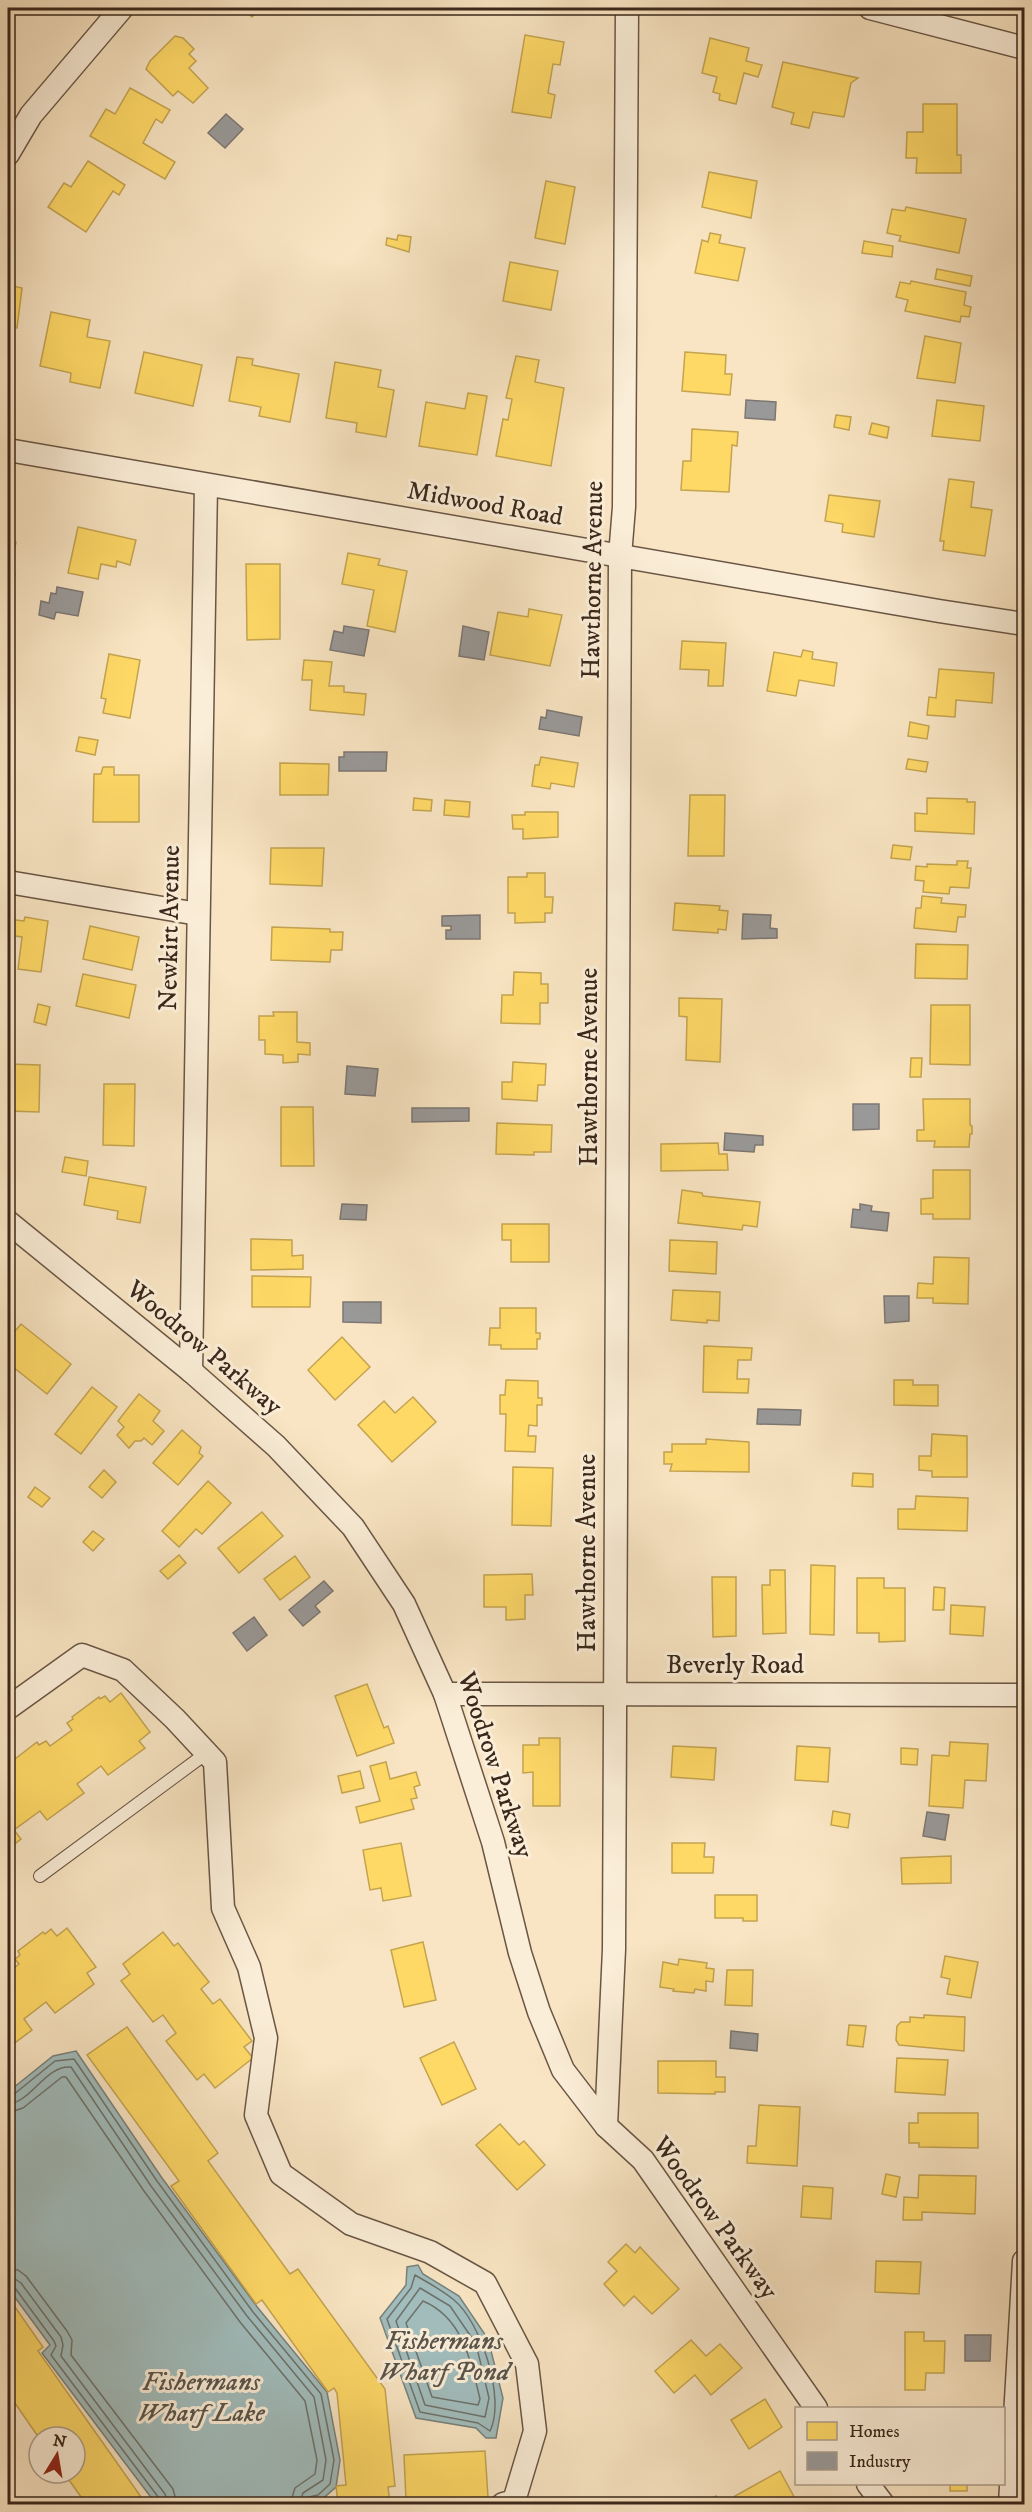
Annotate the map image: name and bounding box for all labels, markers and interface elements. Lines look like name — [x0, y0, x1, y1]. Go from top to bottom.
street label: Midwood Road — [405, 474, 565, 534]
street label: Hawthorne Avenue — [575, 481, 611, 679]
street label: Newkirt Avenue — [152, 845, 188, 1011]
street label: Hawthorne Avenue — [573, 968, 606, 1166]
street label: Woodrow Parkway — [118, 1272, 289, 1423]
street label: Hawthorne Avenue — [571, 1454, 604, 1652]
street label: Beverly Road — [666, 1649, 804, 1682]
street label: Woodrow Parkway — [449, 1667, 541, 1863]
street label: Woodrow Parkway — [644, 2129, 786, 2307]
water label: Fishermans Wharf Pond — [378, 2324, 514, 2389]
water label: Fishermans Wharf Lake — [137, 2365, 265, 2430]
legend — [795, 2407, 1005, 2485]
text: Homes — [849, 2421, 900, 2443]
north arrow — [27, 2425, 87, 2485]
text: N — [51, 2430, 68, 2452]
text: Industry — [849, 2451, 911, 2473]

